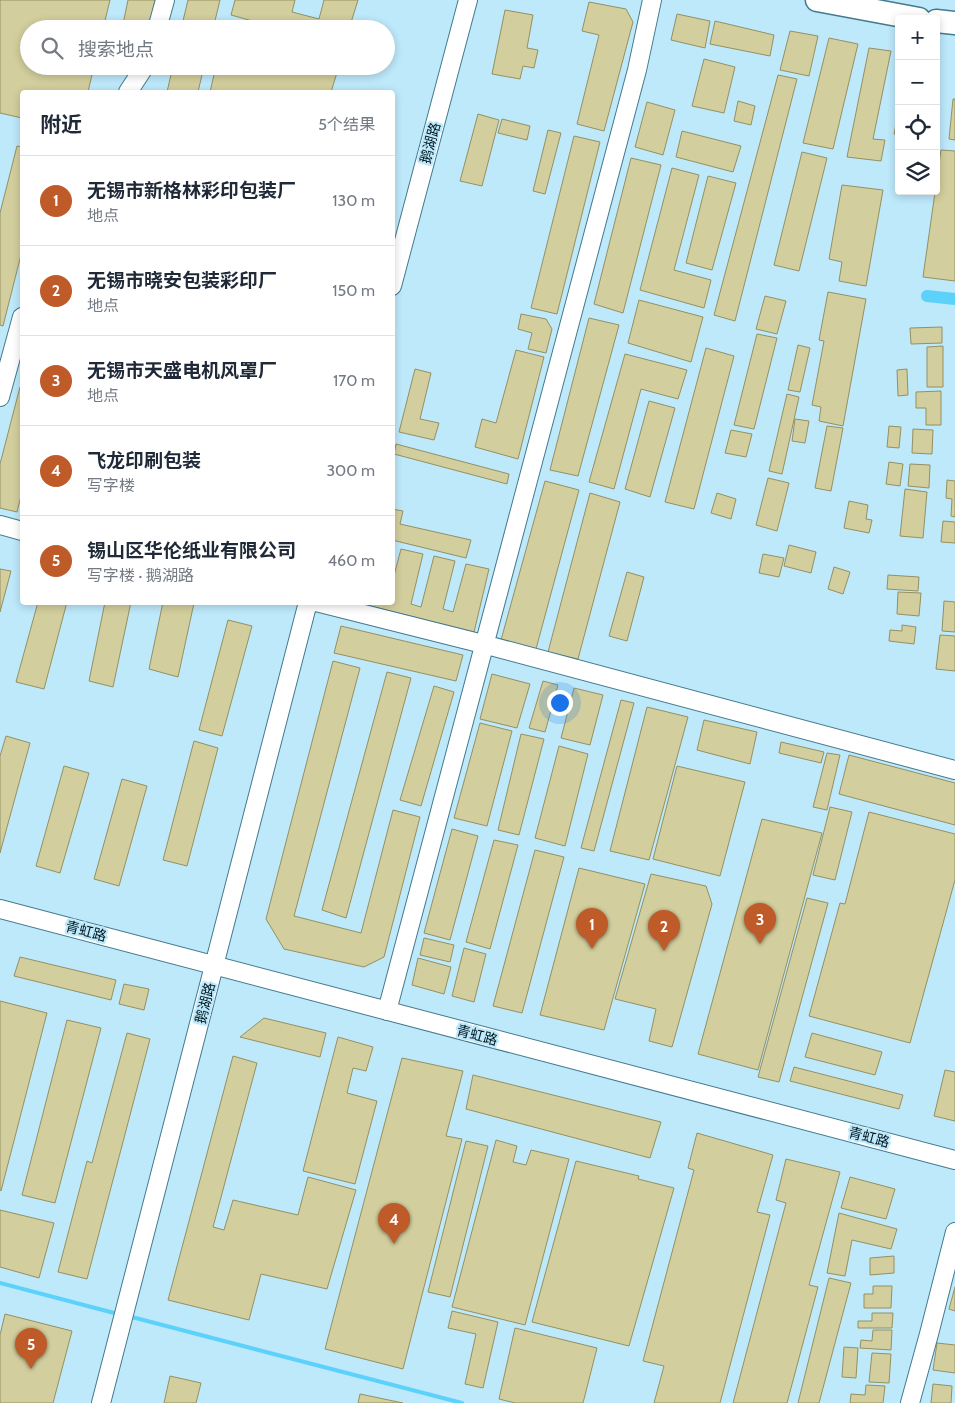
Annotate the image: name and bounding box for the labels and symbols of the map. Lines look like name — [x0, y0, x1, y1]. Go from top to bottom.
street label: 鹅湖路 — [416, 120, 444, 166]
your location — [547, 690, 573, 716]
pin: 3 — [744, 903, 776, 944]
pin: 1 — [576, 908, 608, 949]
pin: 2 — [648, 910, 680, 951]
street label: 青虹路 — [63, 917, 109, 945]
street label: 鹅湖路 — [191, 980, 219, 1026]
street label: 青虹路 — [454, 1021, 500, 1049]
street label: 青虹路 — [846, 1123, 892, 1151]
pin: 4 — [378, 1203, 410, 1244]
pin: 5 — [15, 1328, 47, 1369]

